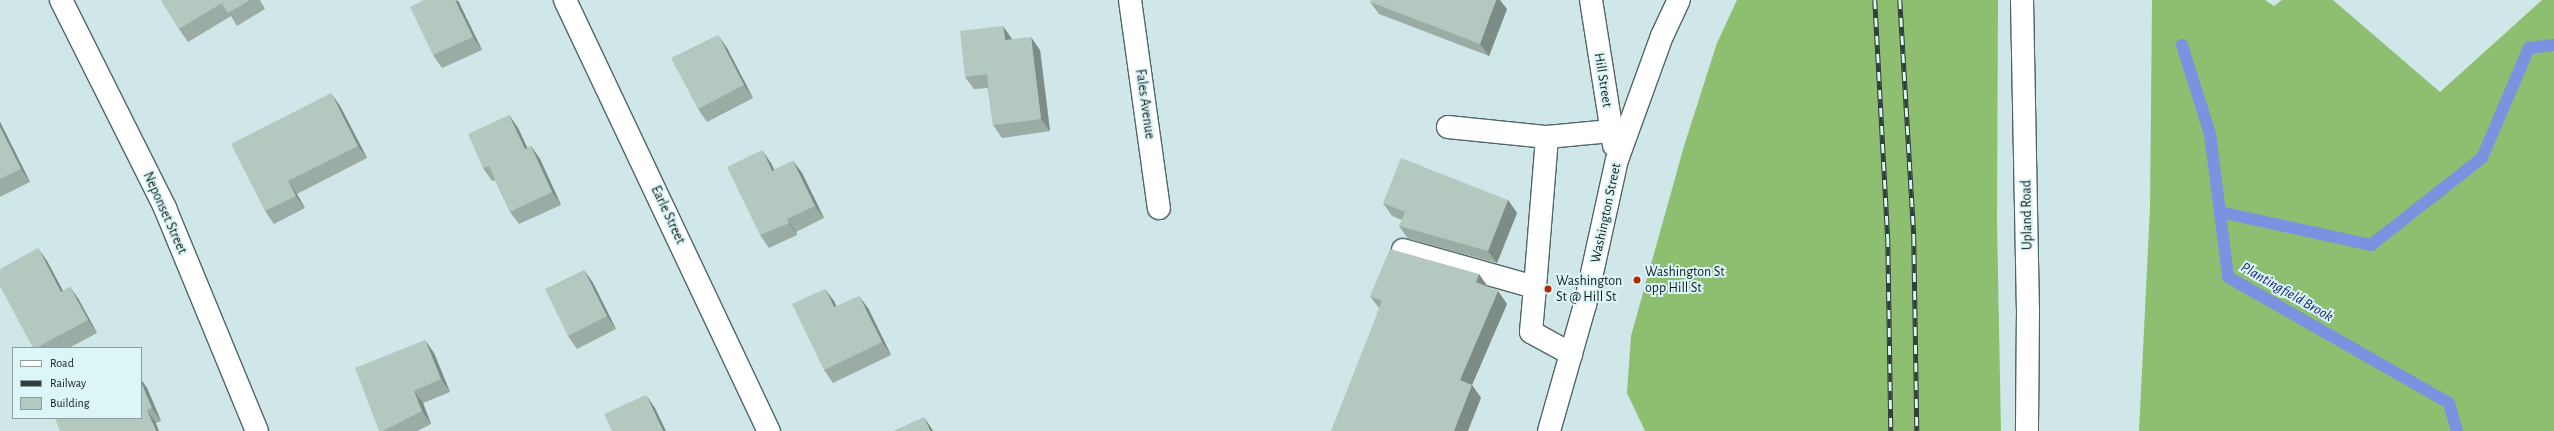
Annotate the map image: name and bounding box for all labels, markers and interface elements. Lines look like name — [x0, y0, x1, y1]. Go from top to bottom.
street label: Hill Street — [1590, 51, 1616, 109]
street label: Fales Avenue — [1132, 68, 1158, 140]
street label: Washington Street — [1587, 162, 1625, 264]
street label: Neponset Street — [139, 169, 191, 257]
street label: Upland Road — [2018, 180, 2036, 250]
street label: Earle Street — [647, 183, 689, 247]
water label: Plantingfield Brook — [2238, 258, 2336, 326]
place label: Washington St opp Hill St — [1645, 264, 1725, 296]
place label: Washington St @ Hill St — [1556, 273, 1622, 306]
marker: Washington St opp Hill St — [1632, 275, 1642, 285]
marker: Washington St @ Hill St — [1543, 284, 1553, 294]
legend — [12, 347, 142, 419]
text: Road — [50, 357, 74, 369]
text: Railway — [50, 377, 86, 389]
text: Building — [50, 397, 90, 409]

